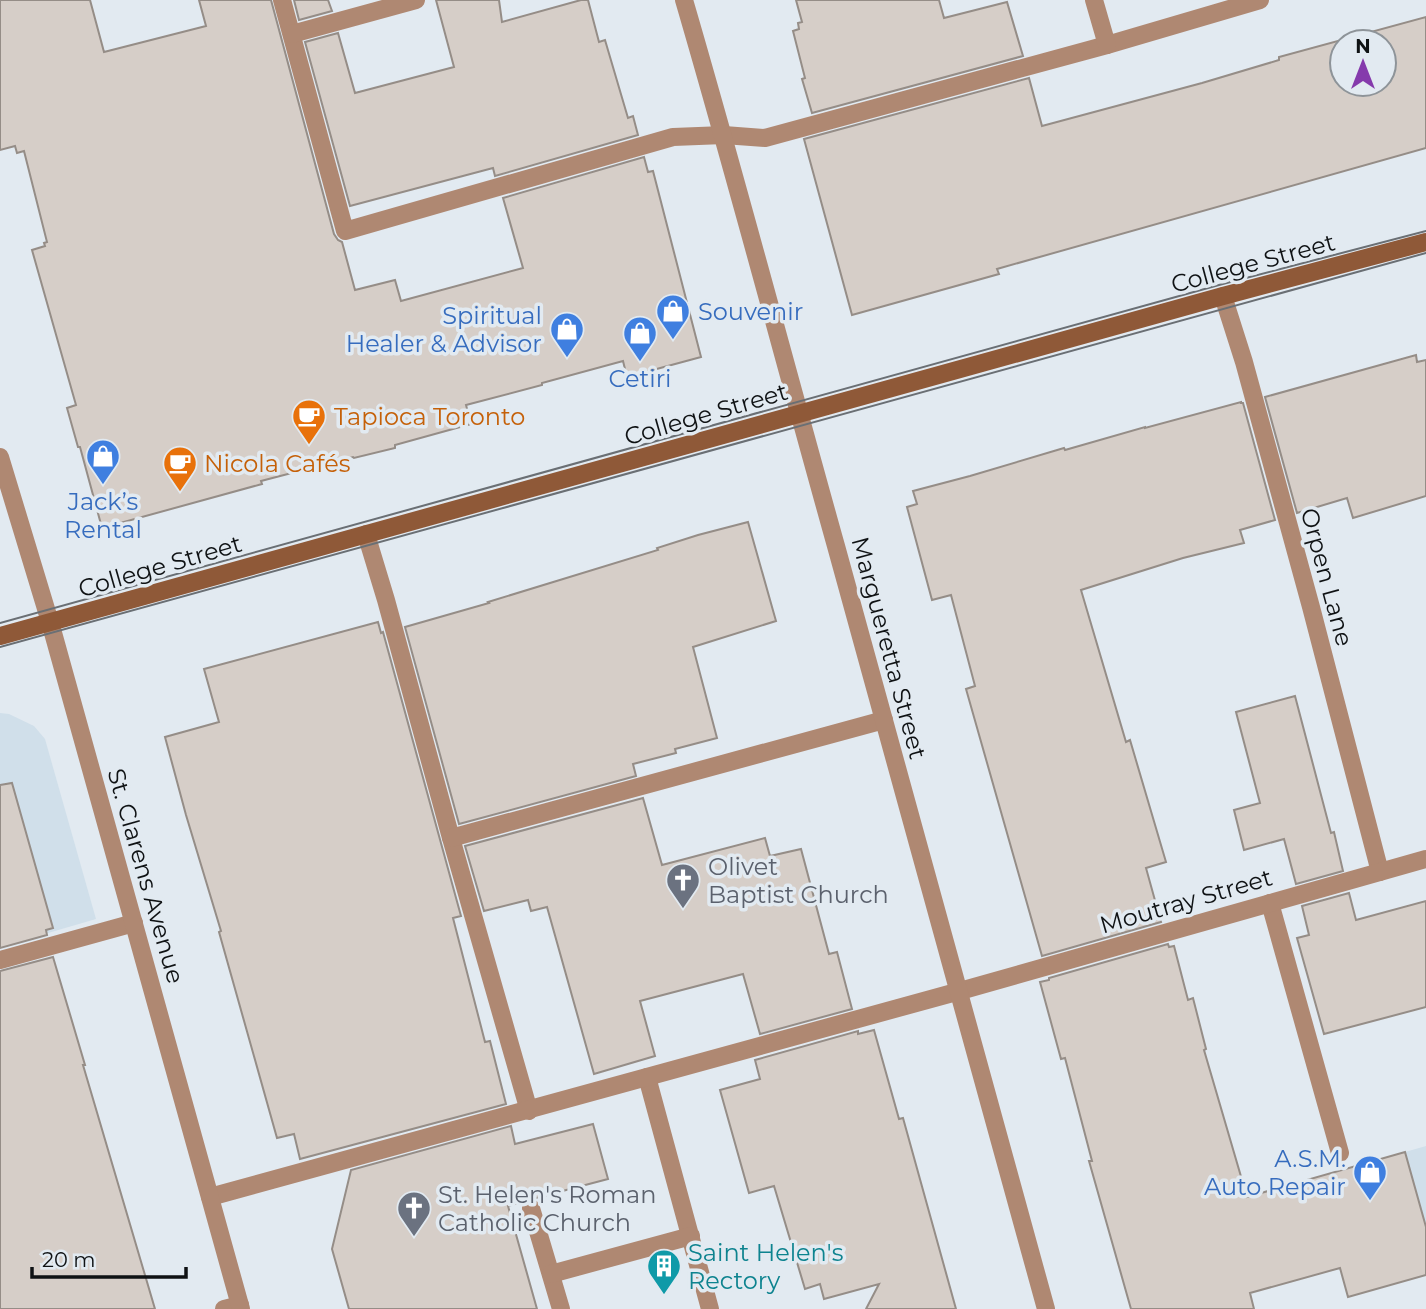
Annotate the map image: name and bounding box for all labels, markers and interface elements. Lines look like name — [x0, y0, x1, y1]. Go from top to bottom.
north arrow — [1328, 28, 1398, 98]
text: N — [1355, 35, 1371, 58]
street label: College Street — [1168, 227, 1338, 299]
shop icon: Souvenir — [654, 292, 692, 341]
place label: Souvenir — [698, 297, 803, 326]
place label: Spiritual Healer & Advisor — [346, 301, 542, 358]
shop icon: Spiritual Healer & Advisor — [548, 310, 586, 359]
shop icon: Cetiri — [621, 314, 659, 363]
place label: Cetiri — [608, 364, 672, 393]
street label: College Street — [621, 377, 791, 451]
cafe icon: Tapioca Toronto — [290, 397, 328, 446]
place label: Tapioca Toronto — [334, 402, 525, 431]
shop icon: Jack’s Rental — [84, 437, 122, 486]
cafe icon: Nicola Cafés — [161, 444, 199, 493]
place label: Nicola Cafés — [204, 449, 350, 478]
place label: Jack’s Rental — [64, 487, 142, 544]
street label: Orpen Lane — [1295, 505, 1359, 649]
street label: College Street — [75, 529, 245, 603]
street label: Margueretta Street — [845, 534, 933, 763]
street label: St. Clarens Avenue — [101, 765, 191, 987]
place label: Olivet Baptist Church — [708, 852, 889, 909]
church icon: Olivet Baptist Church — [664, 861, 702, 910]
street label: Moutray Street — [1096, 862, 1276, 939]
place label: A.S.M. Auto Repair — [1204, 1144, 1346, 1201]
shop icon: A.S.M. Auto Repair — [1351, 1153, 1389, 1202]
place label: St. Helen's Roman Catholic Church — [438, 1180, 656, 1237]
church icon: St. Helen's Roman Catholic Church — [395, 1189, 433, 1238]
scale bar — [32, 1236, 186, 1280]
place label: Saint Helen's Rectory — [688, 1238, 843, 1295]
text: 20 m — [42, 1247, 96, 1272]
building icon: Saint Helen's Rectory — [645, 1247, 683, 1296]

